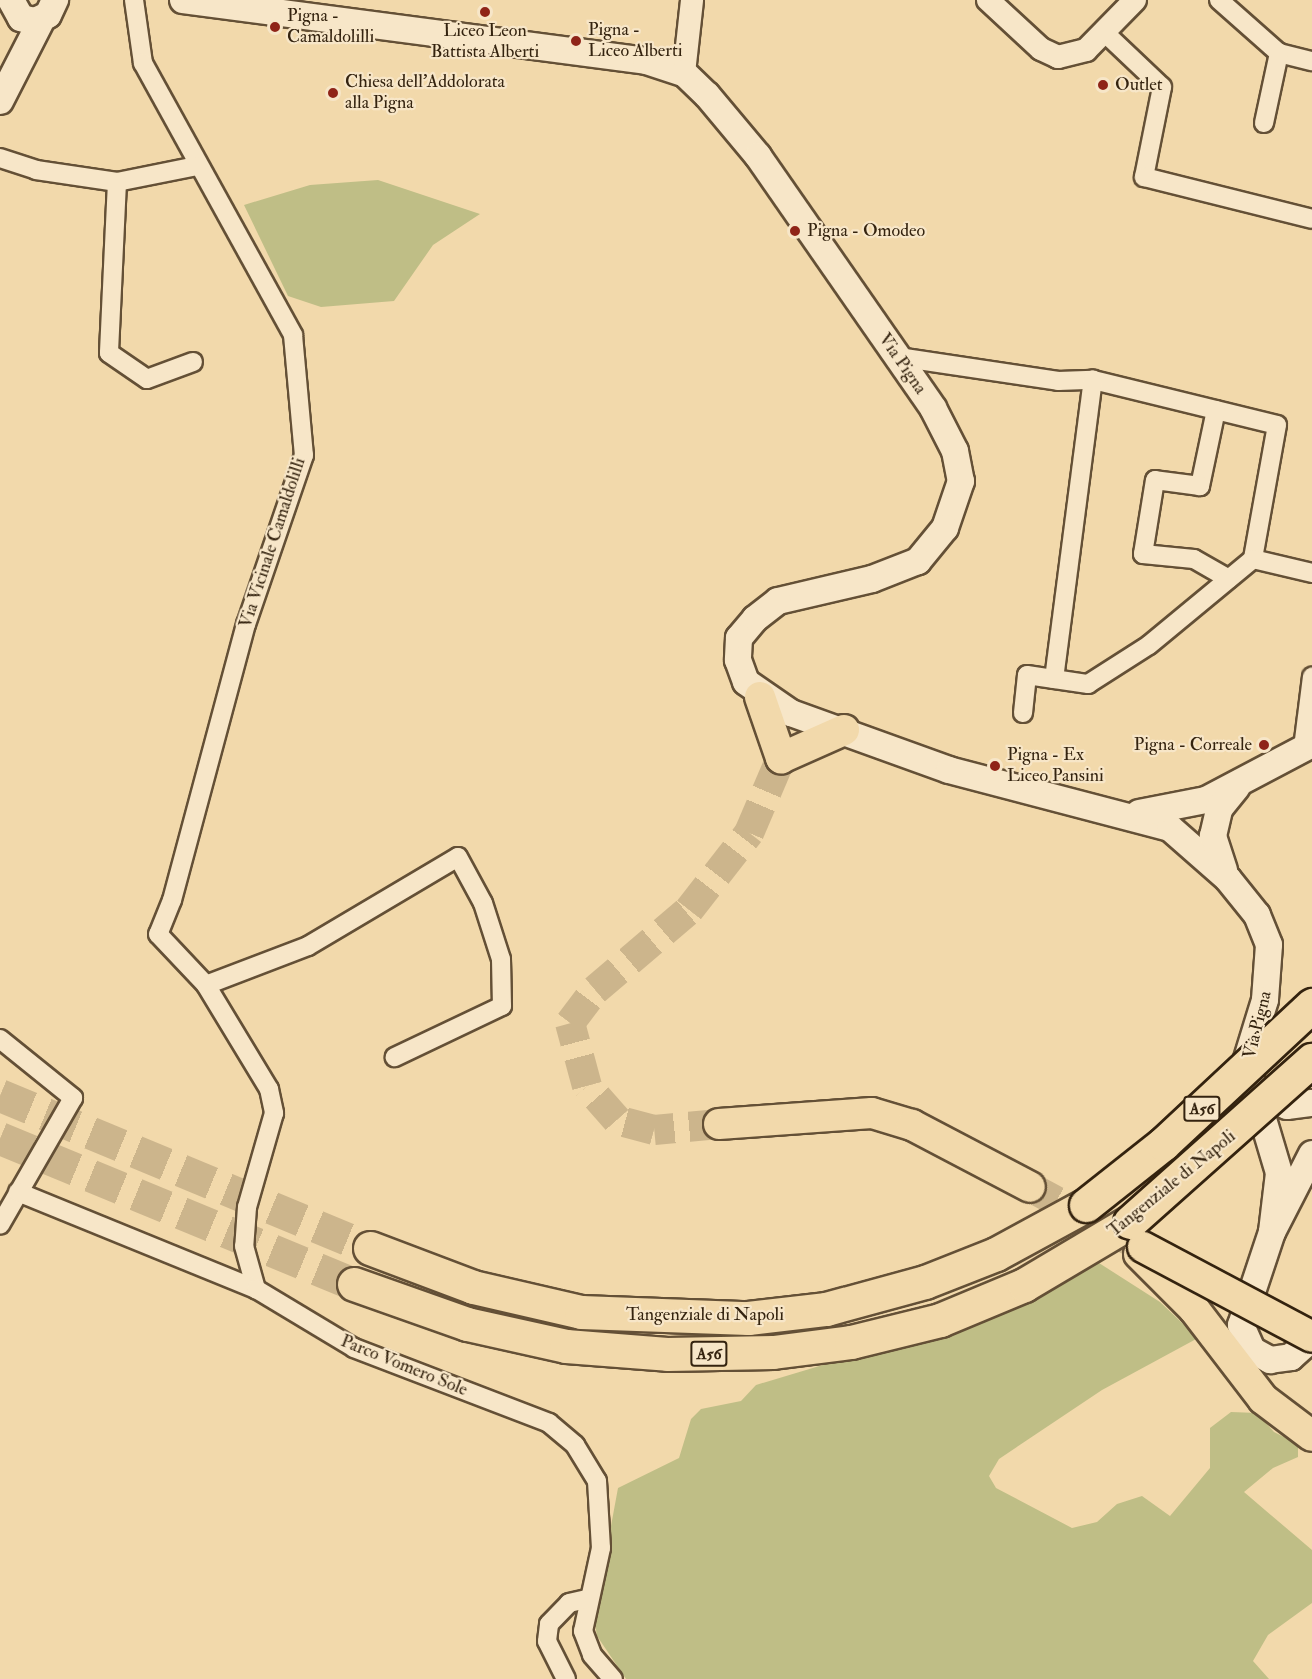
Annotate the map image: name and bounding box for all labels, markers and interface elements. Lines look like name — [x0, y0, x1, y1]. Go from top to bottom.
marker: Liceo Leon Battista Alberti — [478, 5, 492, 19]
place label: Pigna - Camaldolilli — [287, 6, 374, 48]
marker: Pigna - Camaldolilli — [268, 20, 282, 34]
place label: Pigna - Liceo Alberti — [588, 20, 683, 63]
place label: Liceo Leon Battista Alberti — [431, 21, 539, 63]
marker: Pigna - Liceo Alberti — [569, 34, 583, 48]
place label: Chiesa dell'Addolorata alla Pigna — [345, 72, 505, 115]
place label: Outlet — [1115, 74, 1163, 96]
marker: Outlet — [1096, 78, 1110, 92]
marker: Chiesa dell'Addolorata alla Pigna — [326, 86, 340, 100]
place label: Pigna - Omodeo — [807, 220, 925, 242]
marker: Pigna - Omodeo — [788, 224, 802, 238]
street label: Via Pigna — [873, 329, 931, 399]
street label: Via Vicinale Camaldolilli — [235, 455, 311, 631]
place label: Pigna - Correale — [1134, 734, 1252, 756]
marker: Pigna - Correale — [1257, 738, 1271, 752]
place label: Pigna - Ex Liceo Pansini — [1007, 745, 1104, 788]
marker: Pigna - Ex Liceo Pansini — [988, 759, 1002, 773]
street label: Via Pigna — [1239, 989, 1277, 1061]
road number: A56 — [1182, 1096, 1222, 1122]
street label: Tangenziale di Napoli — [1104, 1126, 1240, 1242]
street label: Tangenziale di Napoli — [626, 1304, 784, 1326]
street label: Parco Vomero Sole — [337, 1331, 471, 1401]
road number: A56 — [690, 1341, 728, 1367]

